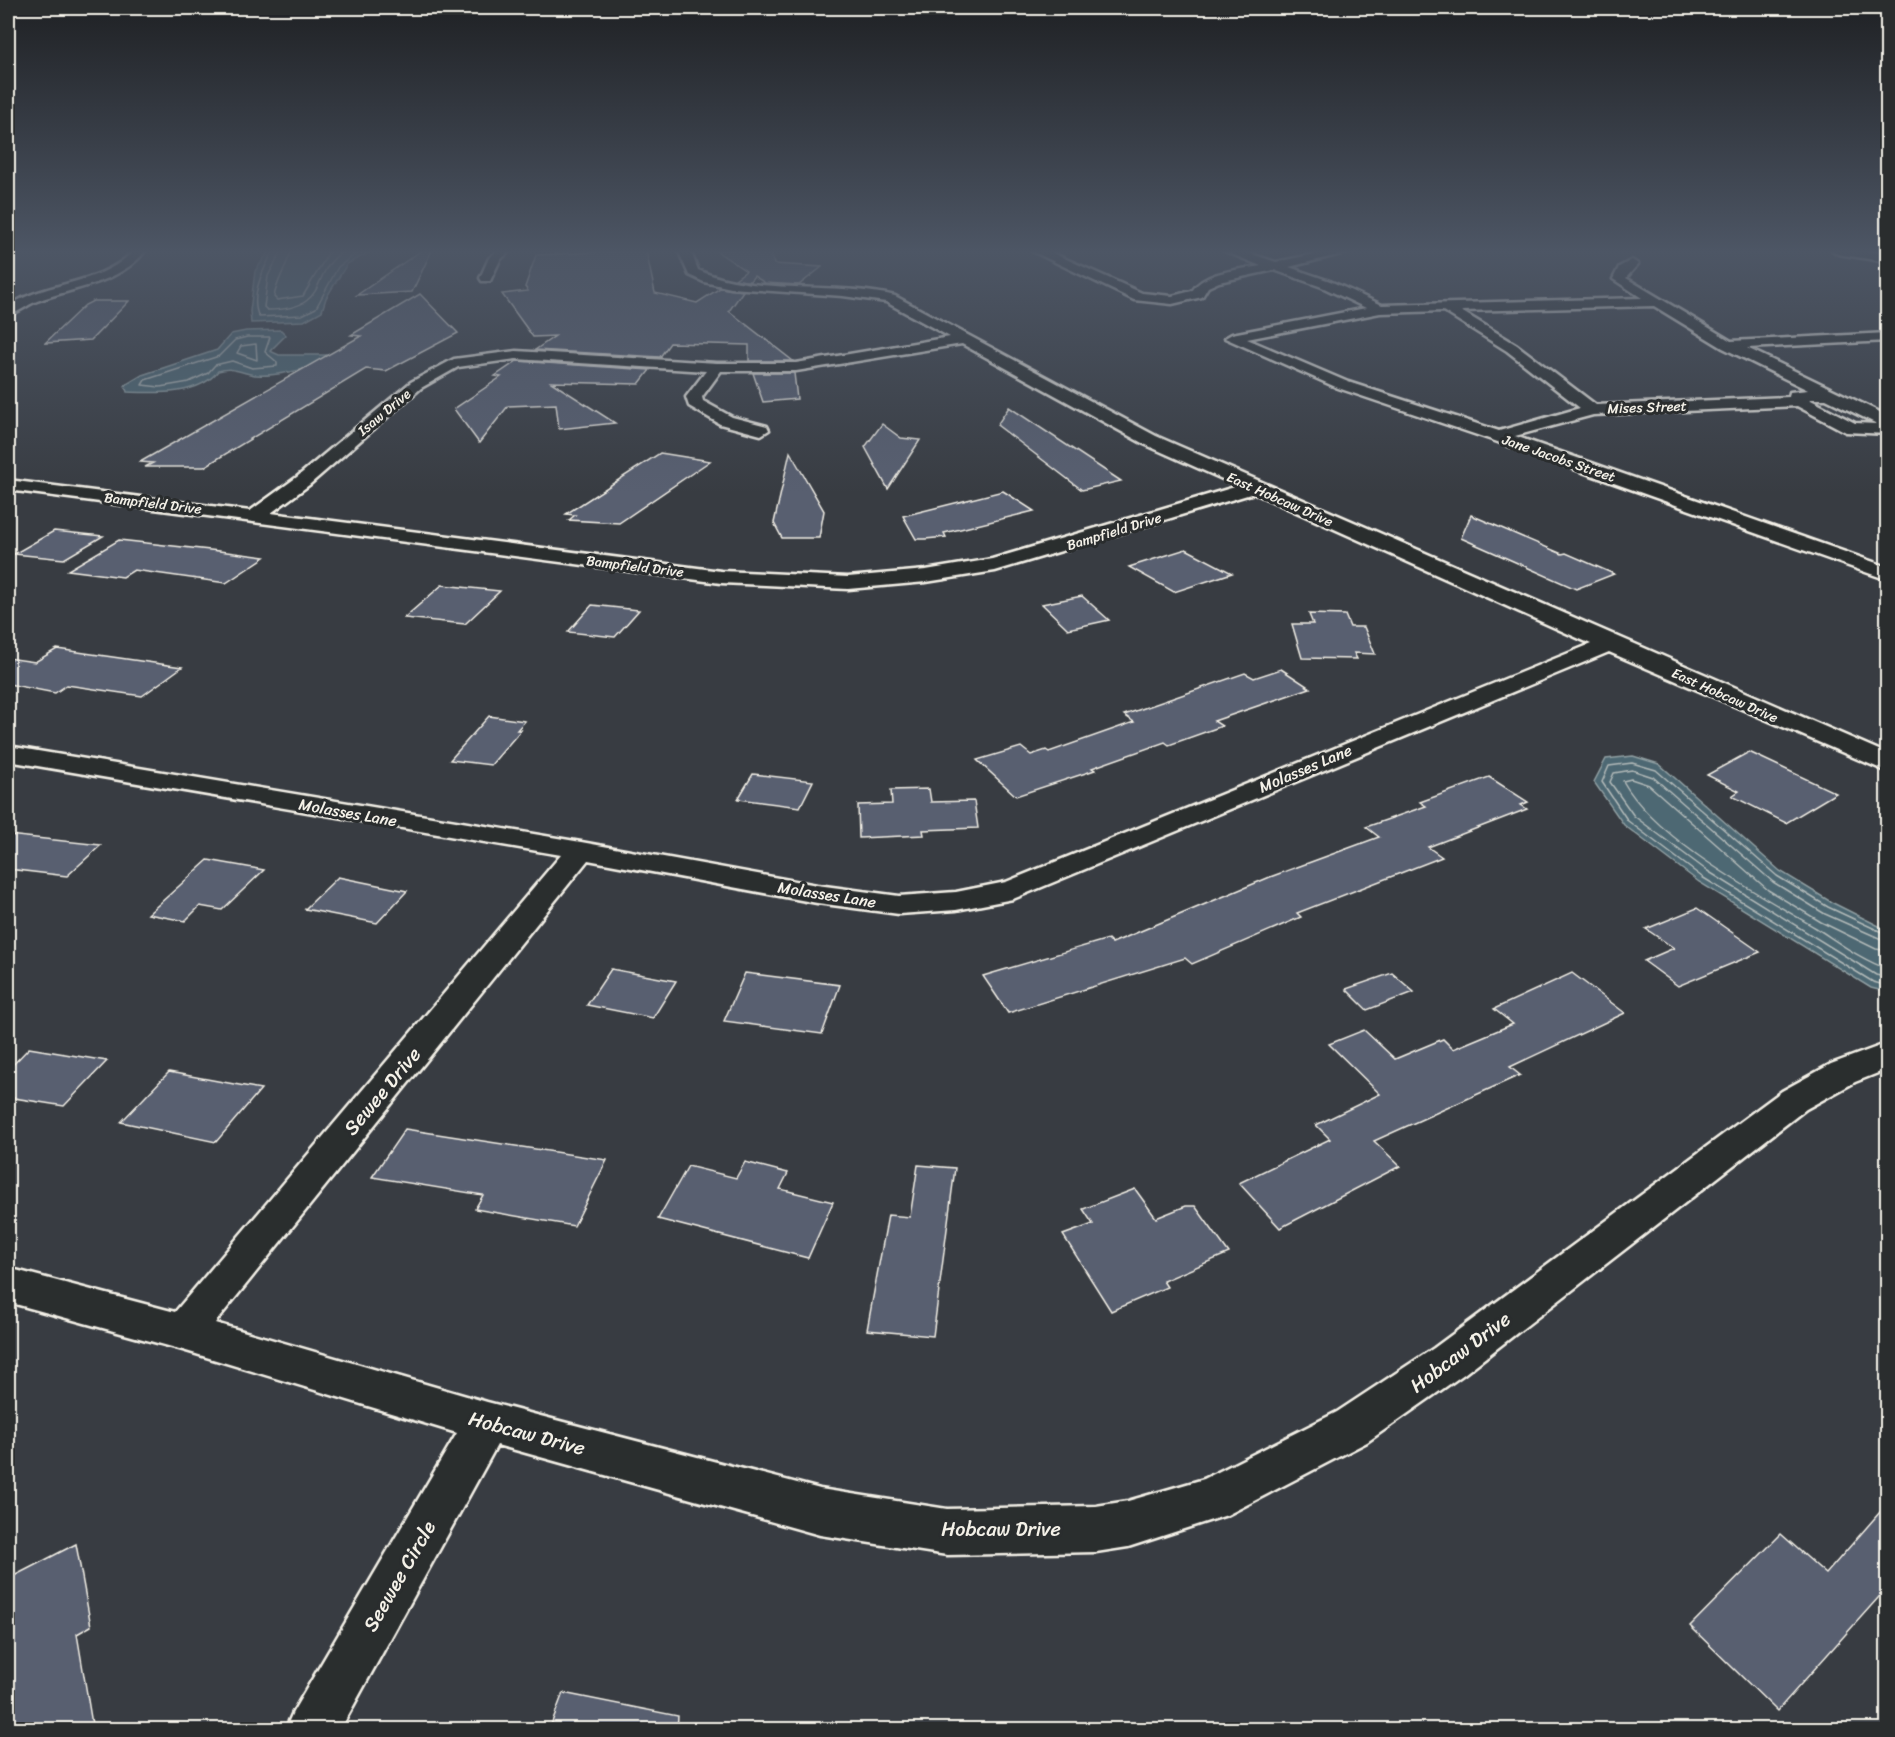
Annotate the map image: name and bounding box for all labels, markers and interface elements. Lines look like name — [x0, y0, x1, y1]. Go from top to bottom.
street label: Isaw Drive — [351, 382, 417, 443]
street label: Mises Street — [1607, 394, 1687, 421]
street label: Jane Jacobs Street — [1498, 427, 1619, 490]
street label: East Hobcaw Drive — [1222, 465, 1337, 534]
street label: Bampfield Drive — [103, 485, 203, 522]
street label: Bampfield Drive — [1064, 505, 1165, 558]
street label: Bampfield Drive — [585, 548, 685, 585]
street label: East Hobcaw Drive — [1667, 661, 1782, 730]
street label: Molasses Lane — [1254, 736, 1357, 801]
street label: Molasses Lane — [297, 790, 399, 835]
street label: Molasses Lane — [776, 872, 878, 917]
street label: Sewee Drive — [335, 1039, 430, 1144]
street label: Hobcaw Drive — [1402, 1302, 1519, 1402]
street label: Hobcaw Drive — [465, 1401, 589, 1466]
street label: Hobcaw Drive — [941, 1512, 1061, 1547]
street label: Seewee Circle — [353, 1514, 446, 1639]

